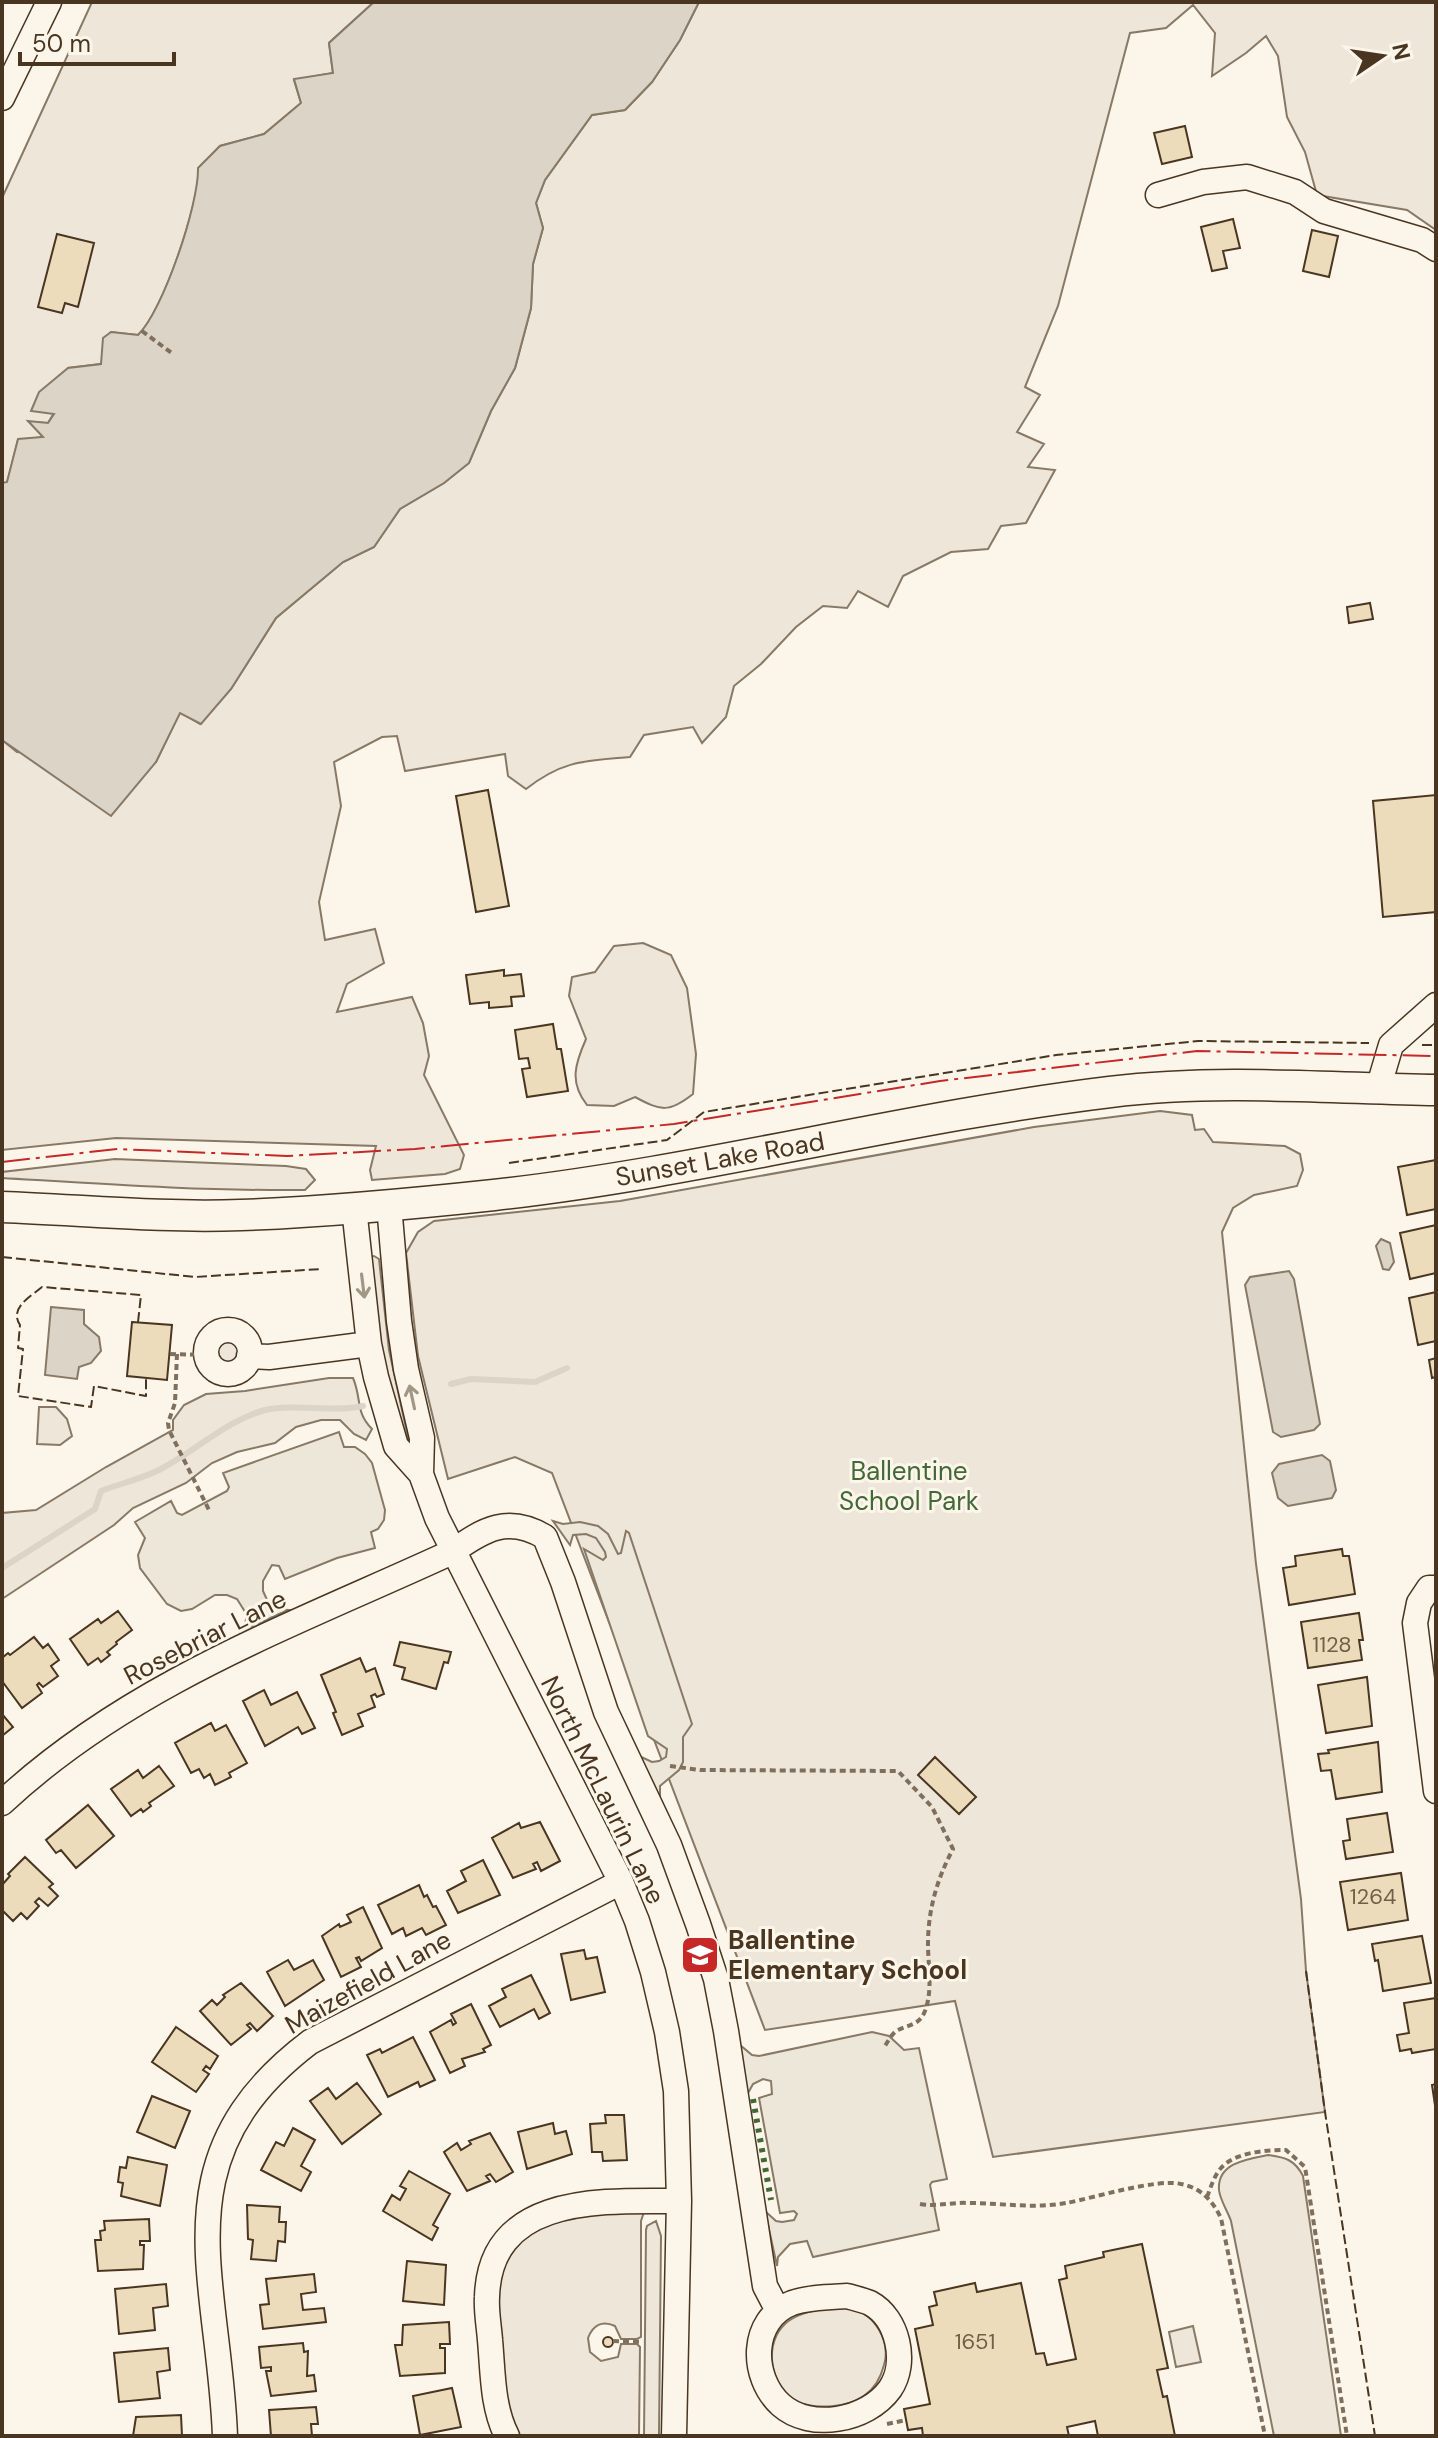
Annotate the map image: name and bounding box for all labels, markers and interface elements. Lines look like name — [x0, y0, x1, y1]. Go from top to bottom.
scale bar — [20, 16, 174, 66]
north arrow — [1342, 16, 1422, 96]
text: 50 m — [32, 28, 91, 59]
text: N — [1385, 41, 1417, 63]
street label: Sunset Lake Road — [613, 1124, 827, 1194]
one-way arrow — [355, 1272, 370, 1298]
one-way arrow — [404, 1385, 419, 1410]
park label: Ballentine School Park — [839, 1454, 979, 1518]
street label: Rosebriar Lane — [118, 1581, 292, 1693]
house number: 1128 — [1312, 1630, 1352, 1659]
street label: North McLaurin Lane — [533, 1670, 673, 1910]
house number: 1264 — [1350, 1882, 1396, 1911]
street label: Maizefield Lane — [279, 1922, 457, 2042]
place label: Ballentine Elementary School — [728, 1923, 967, 1987]
school or university icon: Ballentine Elementary School — [679, 1934, 721, 1976]
house number: 1651 — [955, 2327, 995, 2356]

